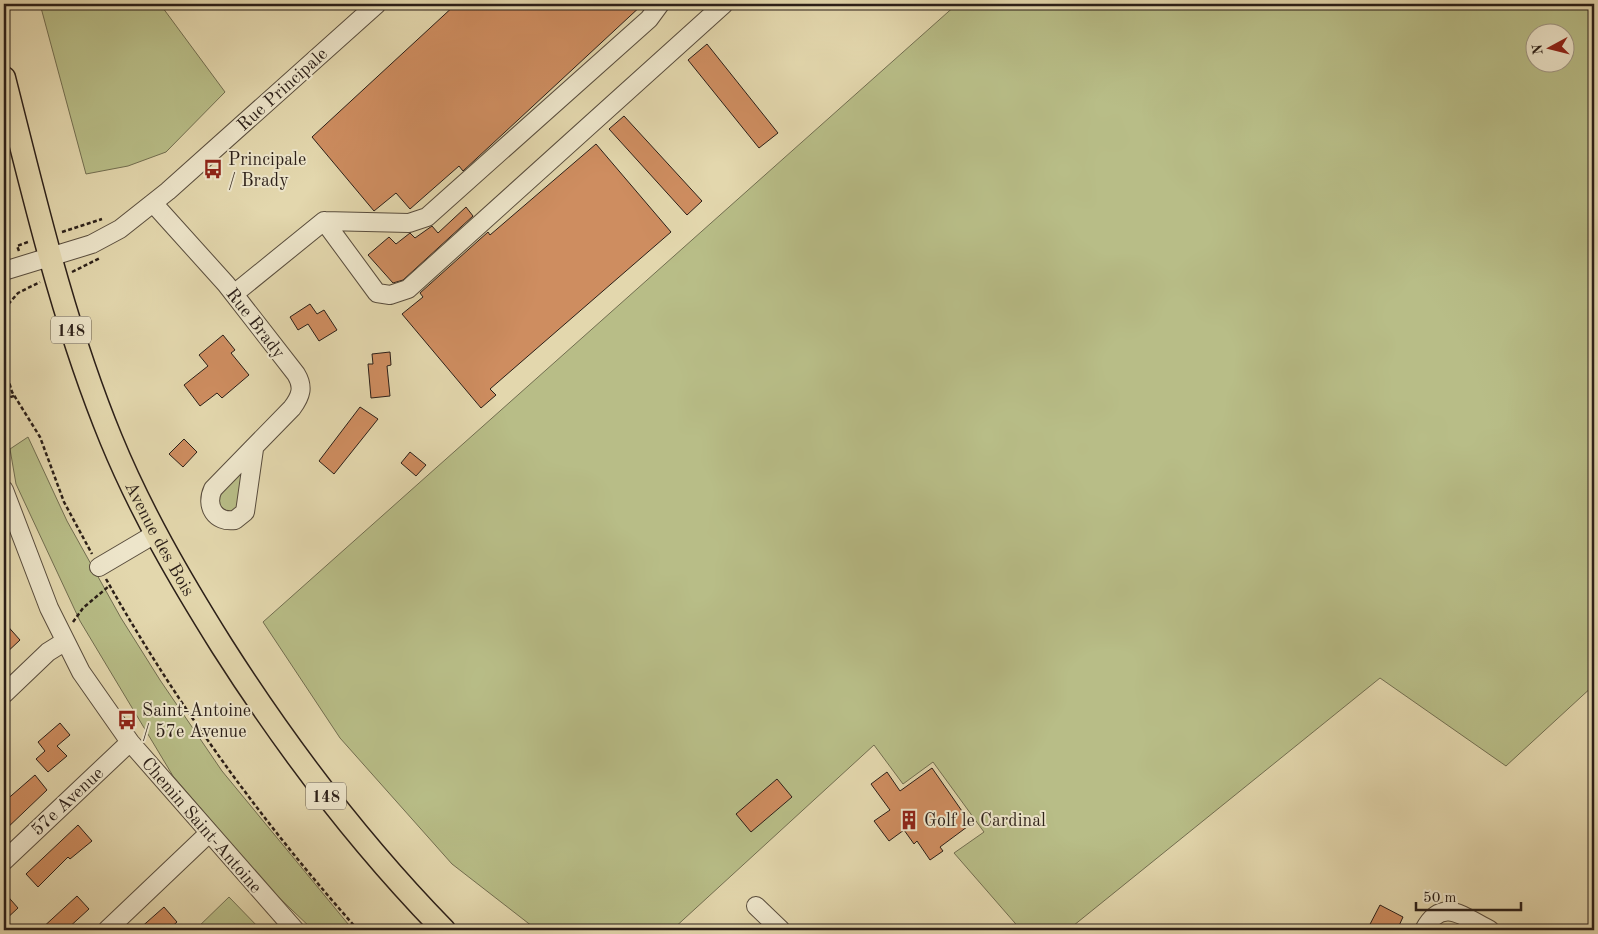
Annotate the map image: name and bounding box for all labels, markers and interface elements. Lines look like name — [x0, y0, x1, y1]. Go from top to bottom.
north arrow — [1526, 22, 1576, 72]
text: N — [1530, 43, 1546, 56]
street label: Rue Principale — [234, 45, 331, 135]
place label: Principale / Brady — [228, 151, 306, 190]
bus stop icon: Principale / Brady — [202, 158, 224, 180]
street label: Rue Brady — [222, 285, 288, 362]
road number: 148 — [51, 316, 91, 344]
street label: Avenue des Bois — [121, 479, 197, 600]
place label: Saint-Antoine / 57e Avenue — [142, 702, 251, 741]
bus stop icon: Saint-Antoine / 57e Avenue — [116, 709, 138, 731]
street label: Chemin Saint-Antoine — [138, 754, 265, 897]
street label: 57e Avenue — [28, 764, 107, 839]
road number: 148 — [306, 782, 346, 809]
building icon: Golf le Cardinal — [898, 809, 920, 831]
place label: Golf le Cardinal — [924, 812, 1046, 830]
scale bar — [1416, 879, 1520, 911]
text: 50 m — [1423, 891, 1457, 906]

